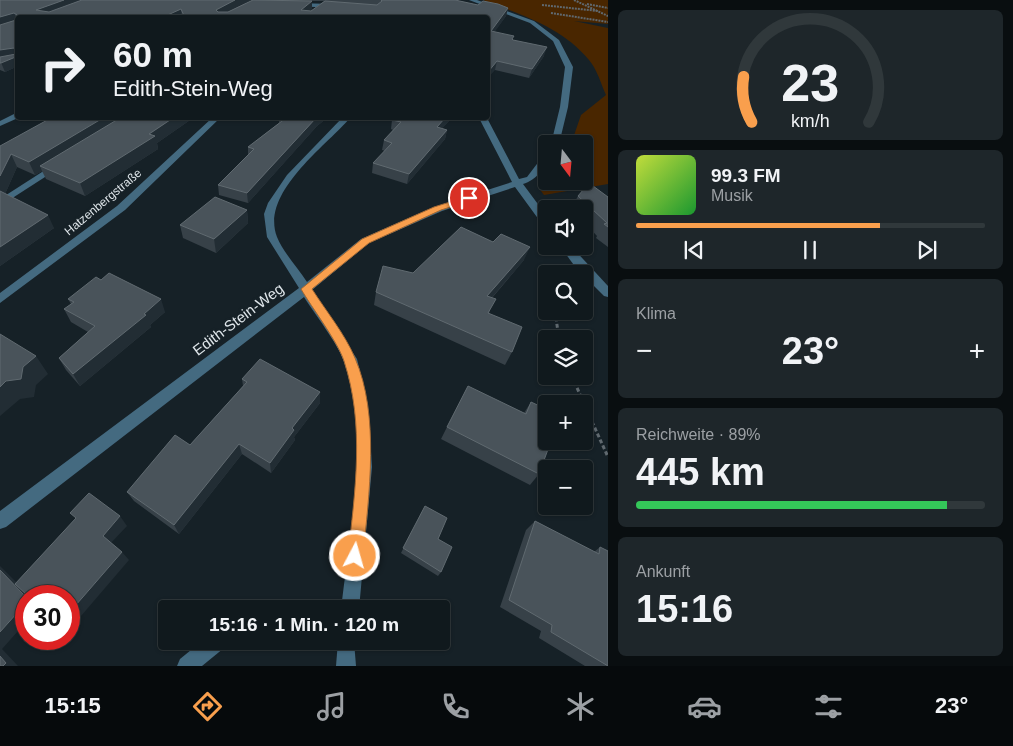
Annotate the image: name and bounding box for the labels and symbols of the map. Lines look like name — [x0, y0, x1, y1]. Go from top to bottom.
north arrow — [538, 135, 592, 190]
street label: Hatzenbergstraße — [62, 166, 145, 238]
pin — [448, 177, 490, 219]
street label: Edith-Stein-Weg — [189, 279, 287, 359]
position arrow — [328, 529, 380, 581]
speed limit sign: 30 — [15, 585, 80, 650]

